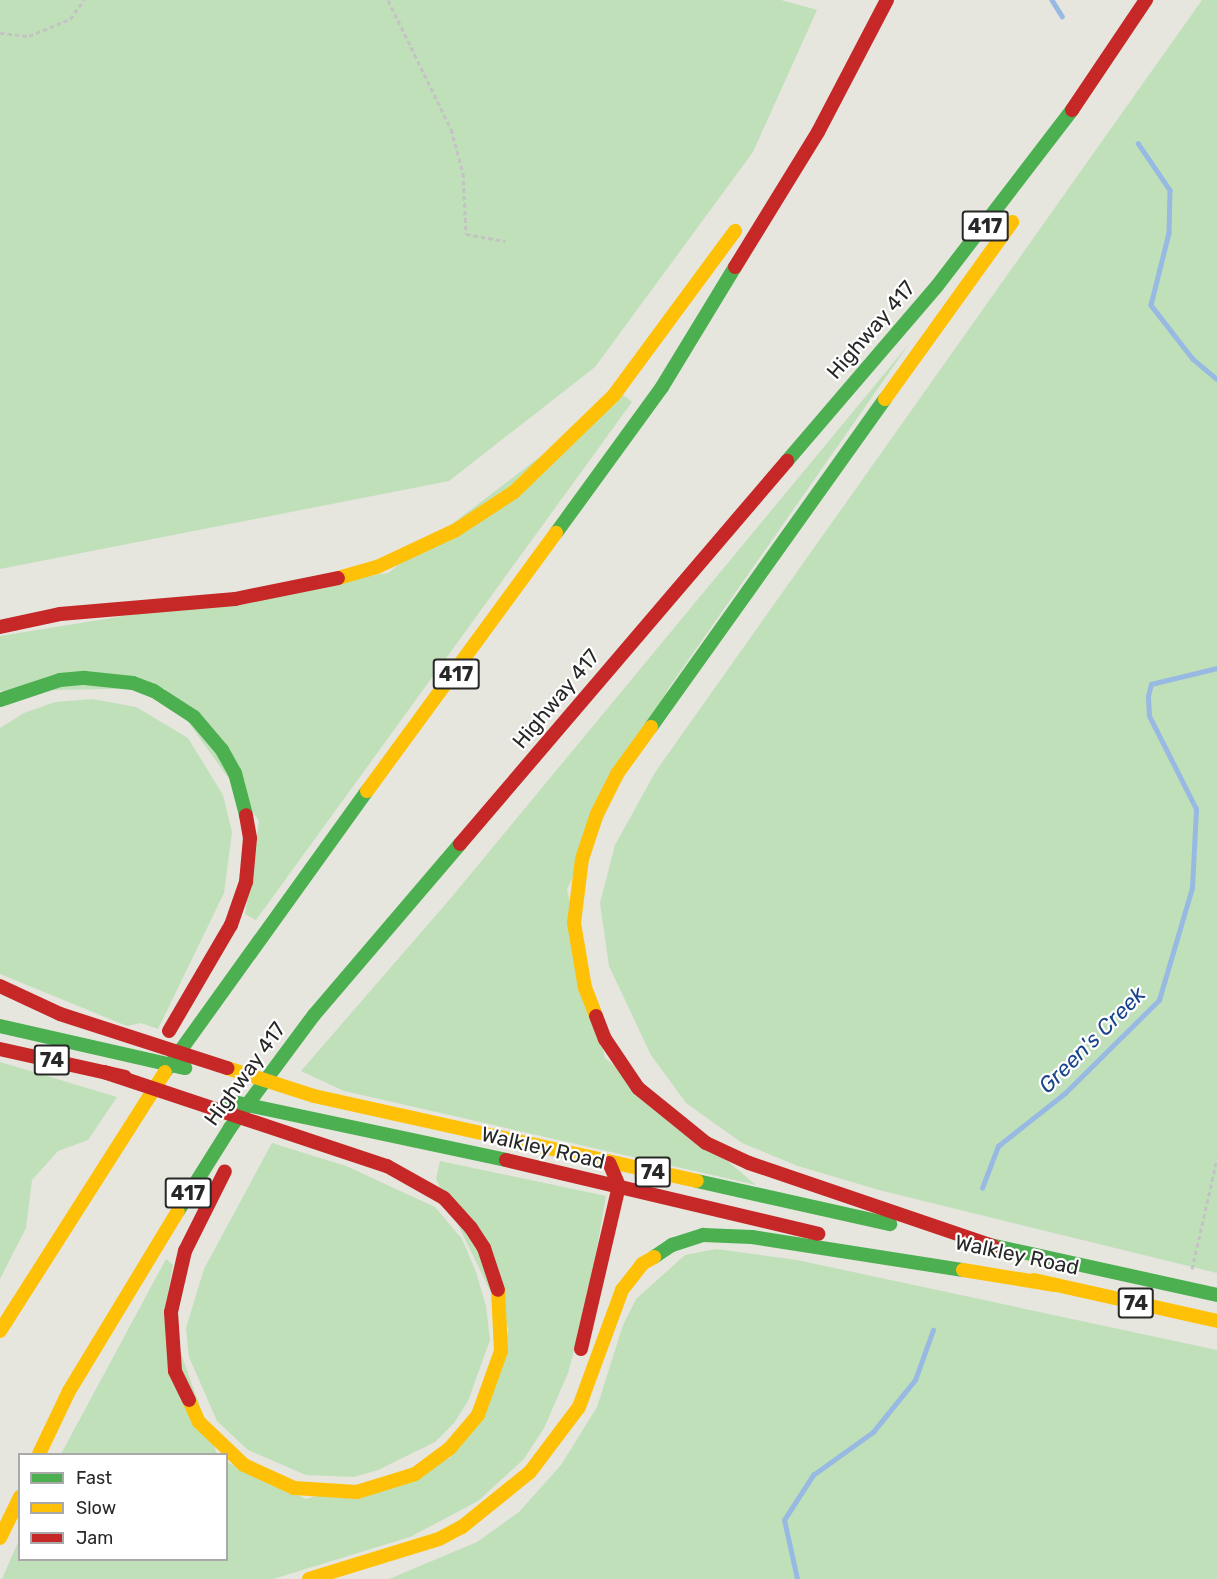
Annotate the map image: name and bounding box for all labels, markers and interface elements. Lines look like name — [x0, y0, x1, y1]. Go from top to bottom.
road number: 417 — [961, 209, 1009, 243]
street label: Highway 417 — [821, 276, 921, 384]
street label: Highway 417 — [507, 644, 605, 754]
road number: 417 — [432, 657, 480, 691]
water label: Green's Creek — [1033, 981, 1151, 1099]
street label: Highway 417 — [199, 1017, 291, 1131]
road number: 74 — [32, 1043, 72, 1077]
street label: Walkley Road — [478, 1121, 608, 1175]
road number: 74 — [634, 1155, 672, 1189]
road number: 417 — [164, 1176, 212, 1210]
street label: Walkley Road — [952, 1229, 1082, 1281]
road number: 74 — [1116, 1286, 1156, 1320]
legend — [18, 1453, 228, 1561]
text: Fast — [76, 1467, 112, 1489]
text: Slow — [76, 1497, 116, 1519]
text: Jam — [76, 1527, 113, 1549]

